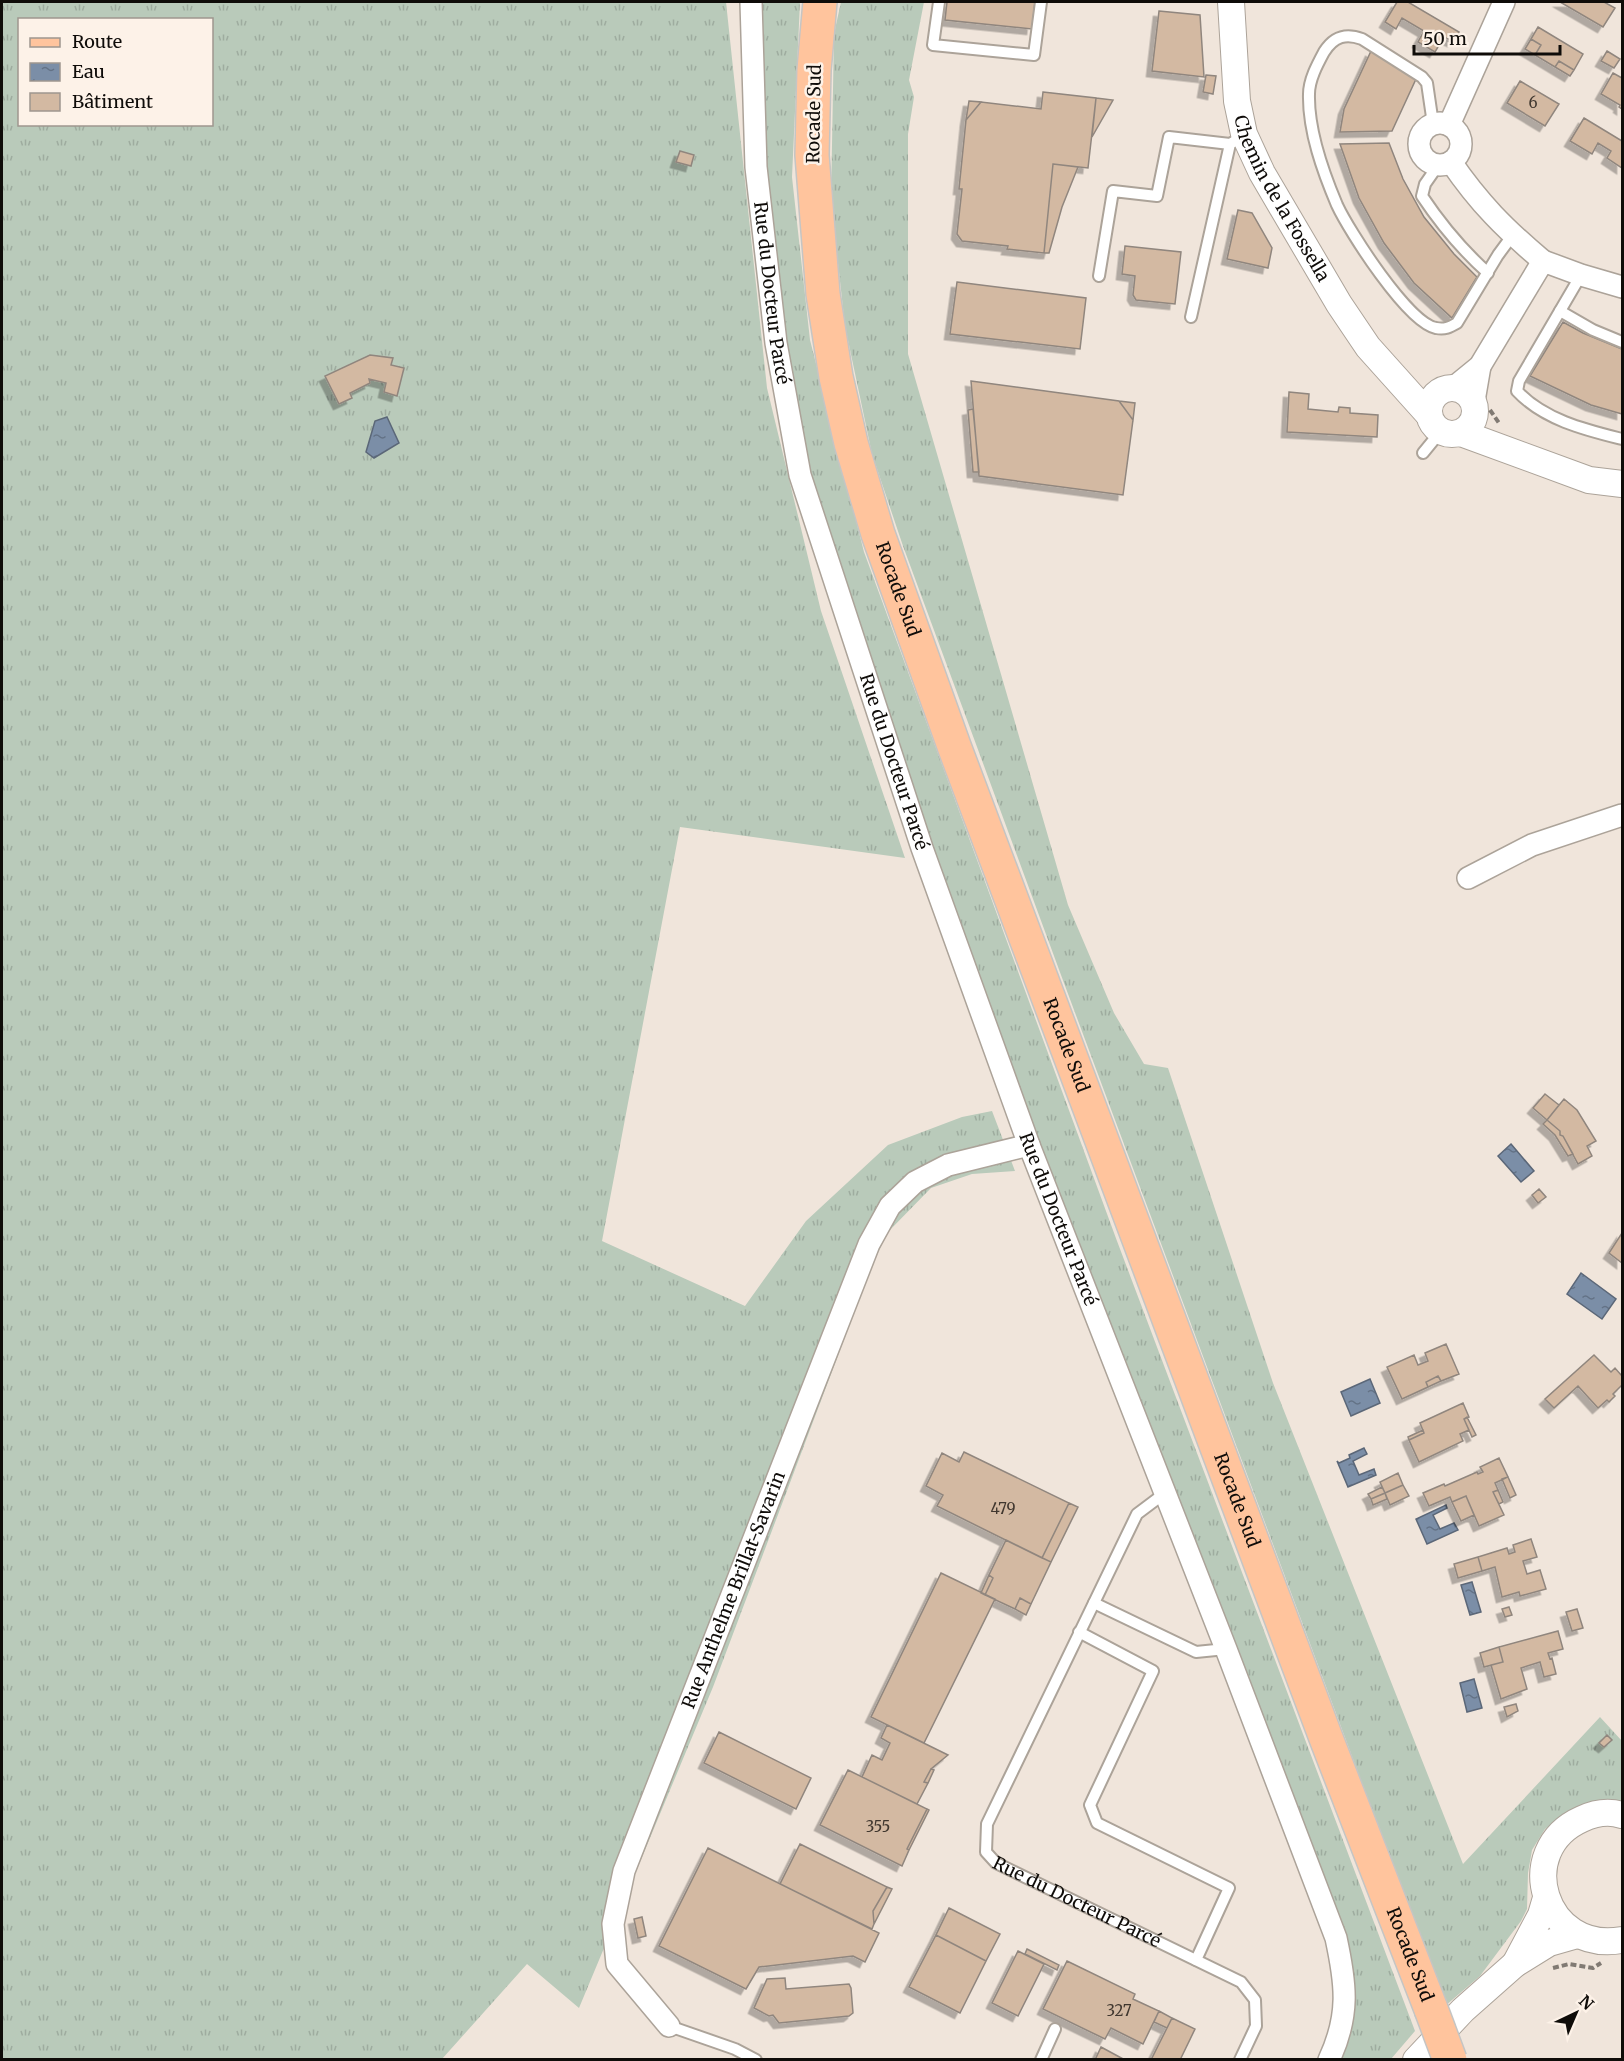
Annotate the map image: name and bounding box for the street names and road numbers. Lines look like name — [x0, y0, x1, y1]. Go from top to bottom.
street label: Rocade Sud — [801, 64, 826, 164]
street label: Chemin de la Fossella — [1229, 113, 1335, 286]
street label: Rue du Docteur Parcé — [749, 200, 795, 386]
street label: Rocade Sud — [871, 538, 926, 640]
street label: Rue du Docteur Parcé — [855, 670, 934, 853]
street label: Rocade Sud — [1038, 994, 1095, 1096]
street label: Rue du Docteur Parcé — [1014, 1129, 1103, 1309]
street label: Rocade Sud — [1209, 1449, 1266, 1551]
street label: Rue Anthelme Brillat-Savarin — [677, 1468, 790, 1712]
street label: Rue du Docteur Parcé — [989, 1851, 1165, 1952]
street label: Rocade Sud — [1382, 1904, 1439, 2005]

